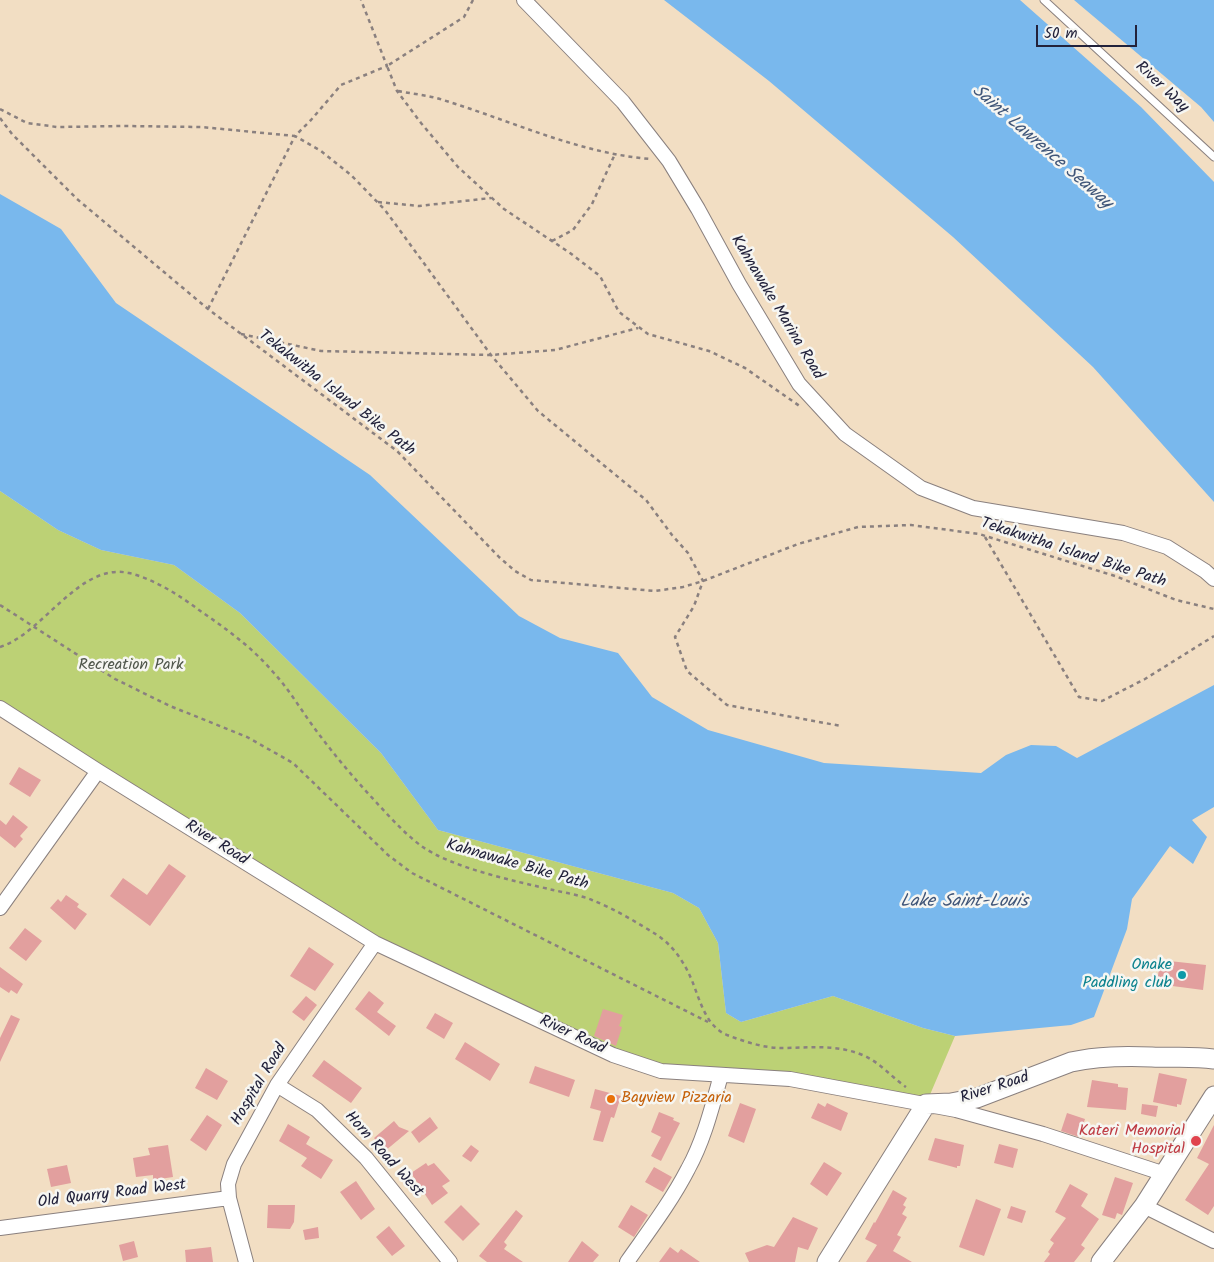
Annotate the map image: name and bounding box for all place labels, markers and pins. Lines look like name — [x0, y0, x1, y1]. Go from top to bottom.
place label: Onake Paddling club — [1082, 956, 1172, 994]
marker: Onake Paddling club — [1176, 969, 1188, 981]
place label: Bayview Pizzaria — [621, 1089, 732, 1109]
marker: Bayview Pizzaria — [605, 1093, 617, 1105]
place label: Kateri Memorial Hospital — [1079, 1122, 1185, 1160]
marker: Kateri Memorial Hospital — [1189, 1134, 1203, 1148]

